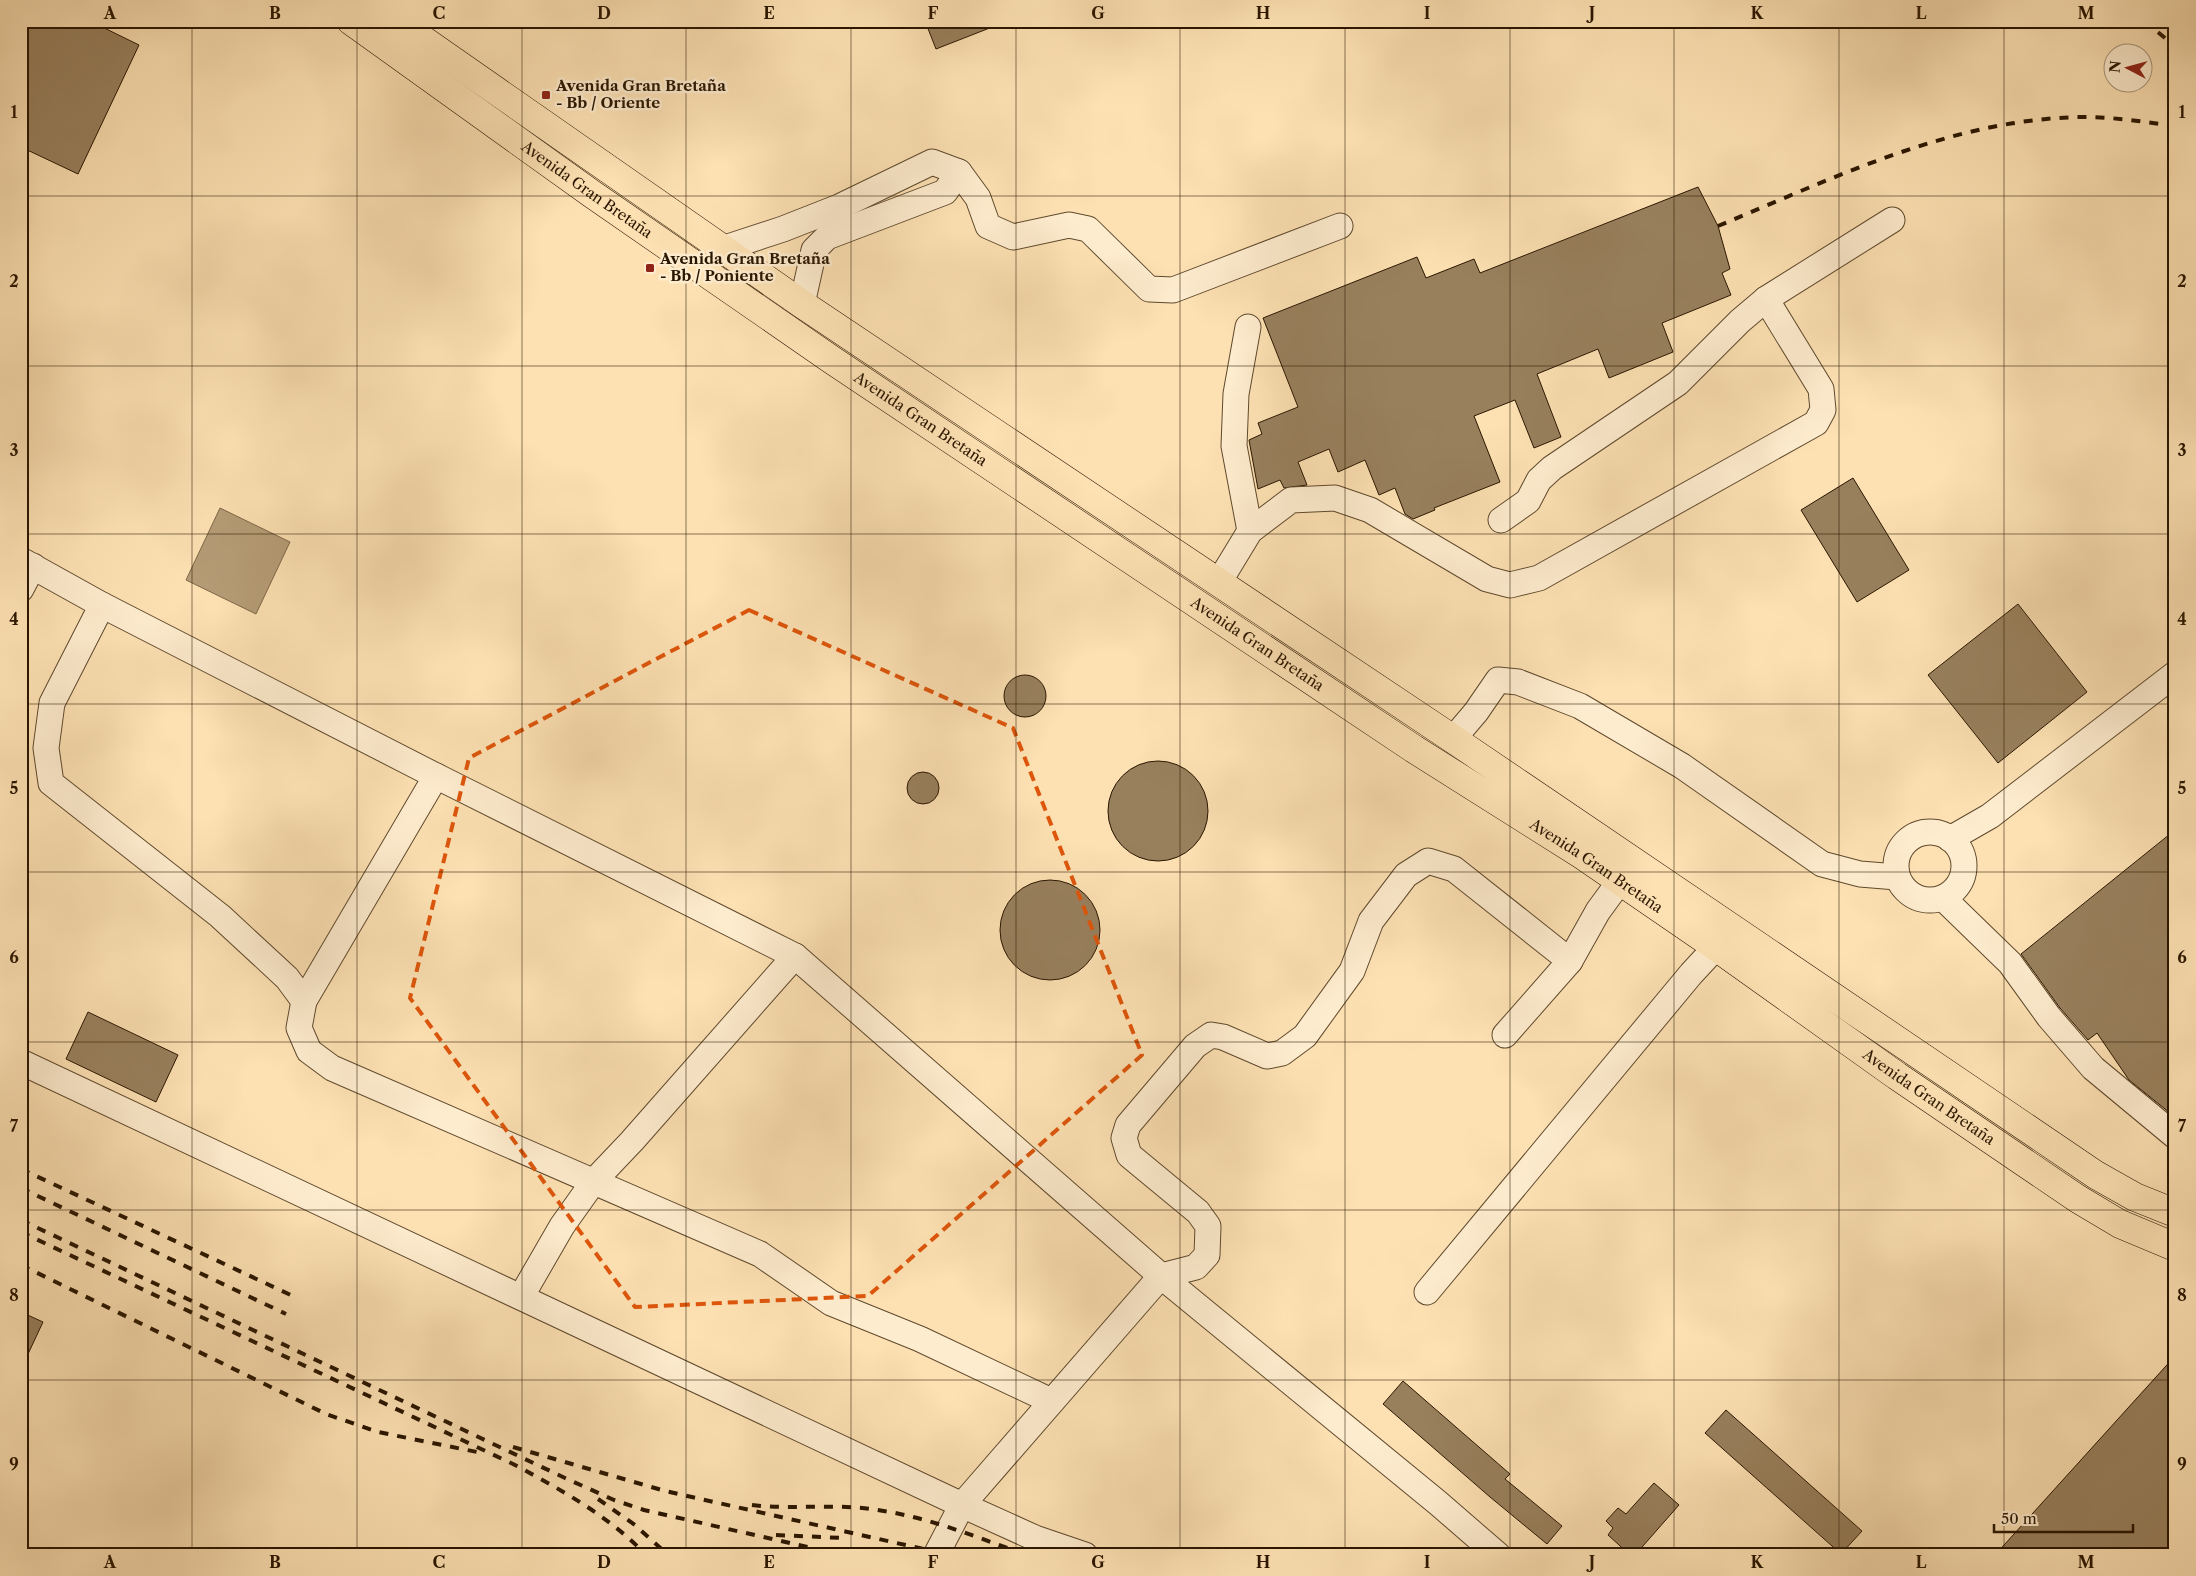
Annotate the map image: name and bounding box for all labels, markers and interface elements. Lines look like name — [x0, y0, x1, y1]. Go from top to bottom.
text: A — [103, 3, 117, 23]
text: B — [269, 3, 281, 23]
text: C — [433, 3, 445, 23]
text: D — [597, 3, 611, 23]
text: E — [763, 3, 775, 23]
text: F — [928, 3, 939, 23]
text: G — [1091, 3, 1105, 23]
text: H — [1256, 3, 1270, 23]
text: I — [1424, 3, 1431, 23]
text: J — [1586, 3, 1595, 23]
text: K — [1751, 3, 1765, 23]
text: L — [1915, 3, 1927, 23]
text: M — [2078, 3, 2095, 23]
north arrow — [2104, 42, 2154, 92]
text: N — [2105, 60, 2125, 74]
place label: Avenida Gran Bretaña - Bb / Oriente — [555, 76, 726, 112]
marker: Avenida Gran Bretaña - Bb / Oriente — [540, 89, 552, 101]
text: 1 — [10, 102, 18, 122]
text: 1 — [2178, 102, 2186, 122]
street label: Avenida Gran Bretaña — [517, 136, 656, 242]
place label: Avenida Gran Bretaña - Bb / Poniente — [659, 249, 830, 285]
marker: Avenida Gran Bretaña - Bb / Poniente — [644, 262, 656, 274]
text: 2 — [9, 271, 19, 291]
text: 2 — [2177, 271, 2187, 291]
street label: Avenida Gran Bretaña — [850, 367, 991, 470]
text: 3 — [9, 440, 19, 460]
text: 3 — [2177, 440, 2187, 460]
street label: Avenida Gran Bretaña — [1187, 592, 1328, 695]
text: 4 — [9, 609, 19, 629]
text: 4 — [2177, 609, 2187, 629]
text: 5 — [10, 778, 19, 798]
text: 5 — [2178, 778, 2187, 798]
street label: Avenida Gran Bretaña — [1525, 814, 1667, 917]
text: 6 — [9, 947, 19, 967]
text: 6 — [2177, 947, 2187, 967]
street label: Avenida Gran Bretaña — [1858, 1044, 1999, 1149]
text: 7 — [10, 1116, 19, 1136]
text: 7 — [2178, 1116, 2187, 1136]
text: 8 — [9, 1285, 19, 1305]
text: 8 — [2177, 1285, 2187, 1305]
text: 9 — [9, 1454, 19, 1474]
text: 9 — [2177, 1454, 2187, 1474]
scale bar — [1994, 1501, 2132, 1533]
text: 50 m — [2001, 1509, 2037, 1528]
text: A — [103, 1552, 117, 1572]
text: B — [269, 1552, 281, 1572]
text: C — [433, 1552, 445, 1572]
text: D — [597, 1552, 611, 1572]
text: E — [763, 1552, 775, 1572]
text: F — [928, 1552, 939, 1572]
text: G — [1091, 1552, 1105, 1572]
text: H — [1256, 1552, 1270, 1572]
text: I — [1424, 1552, 1431, 1572]
text: J — [1586, 1552, 1595, 1572]
text: K — [1751, 1552, 1765, 1572]
text: L — [1915, 1552, 1927, 1572]
text: M — [2078, 1552, 2095, 1572]

